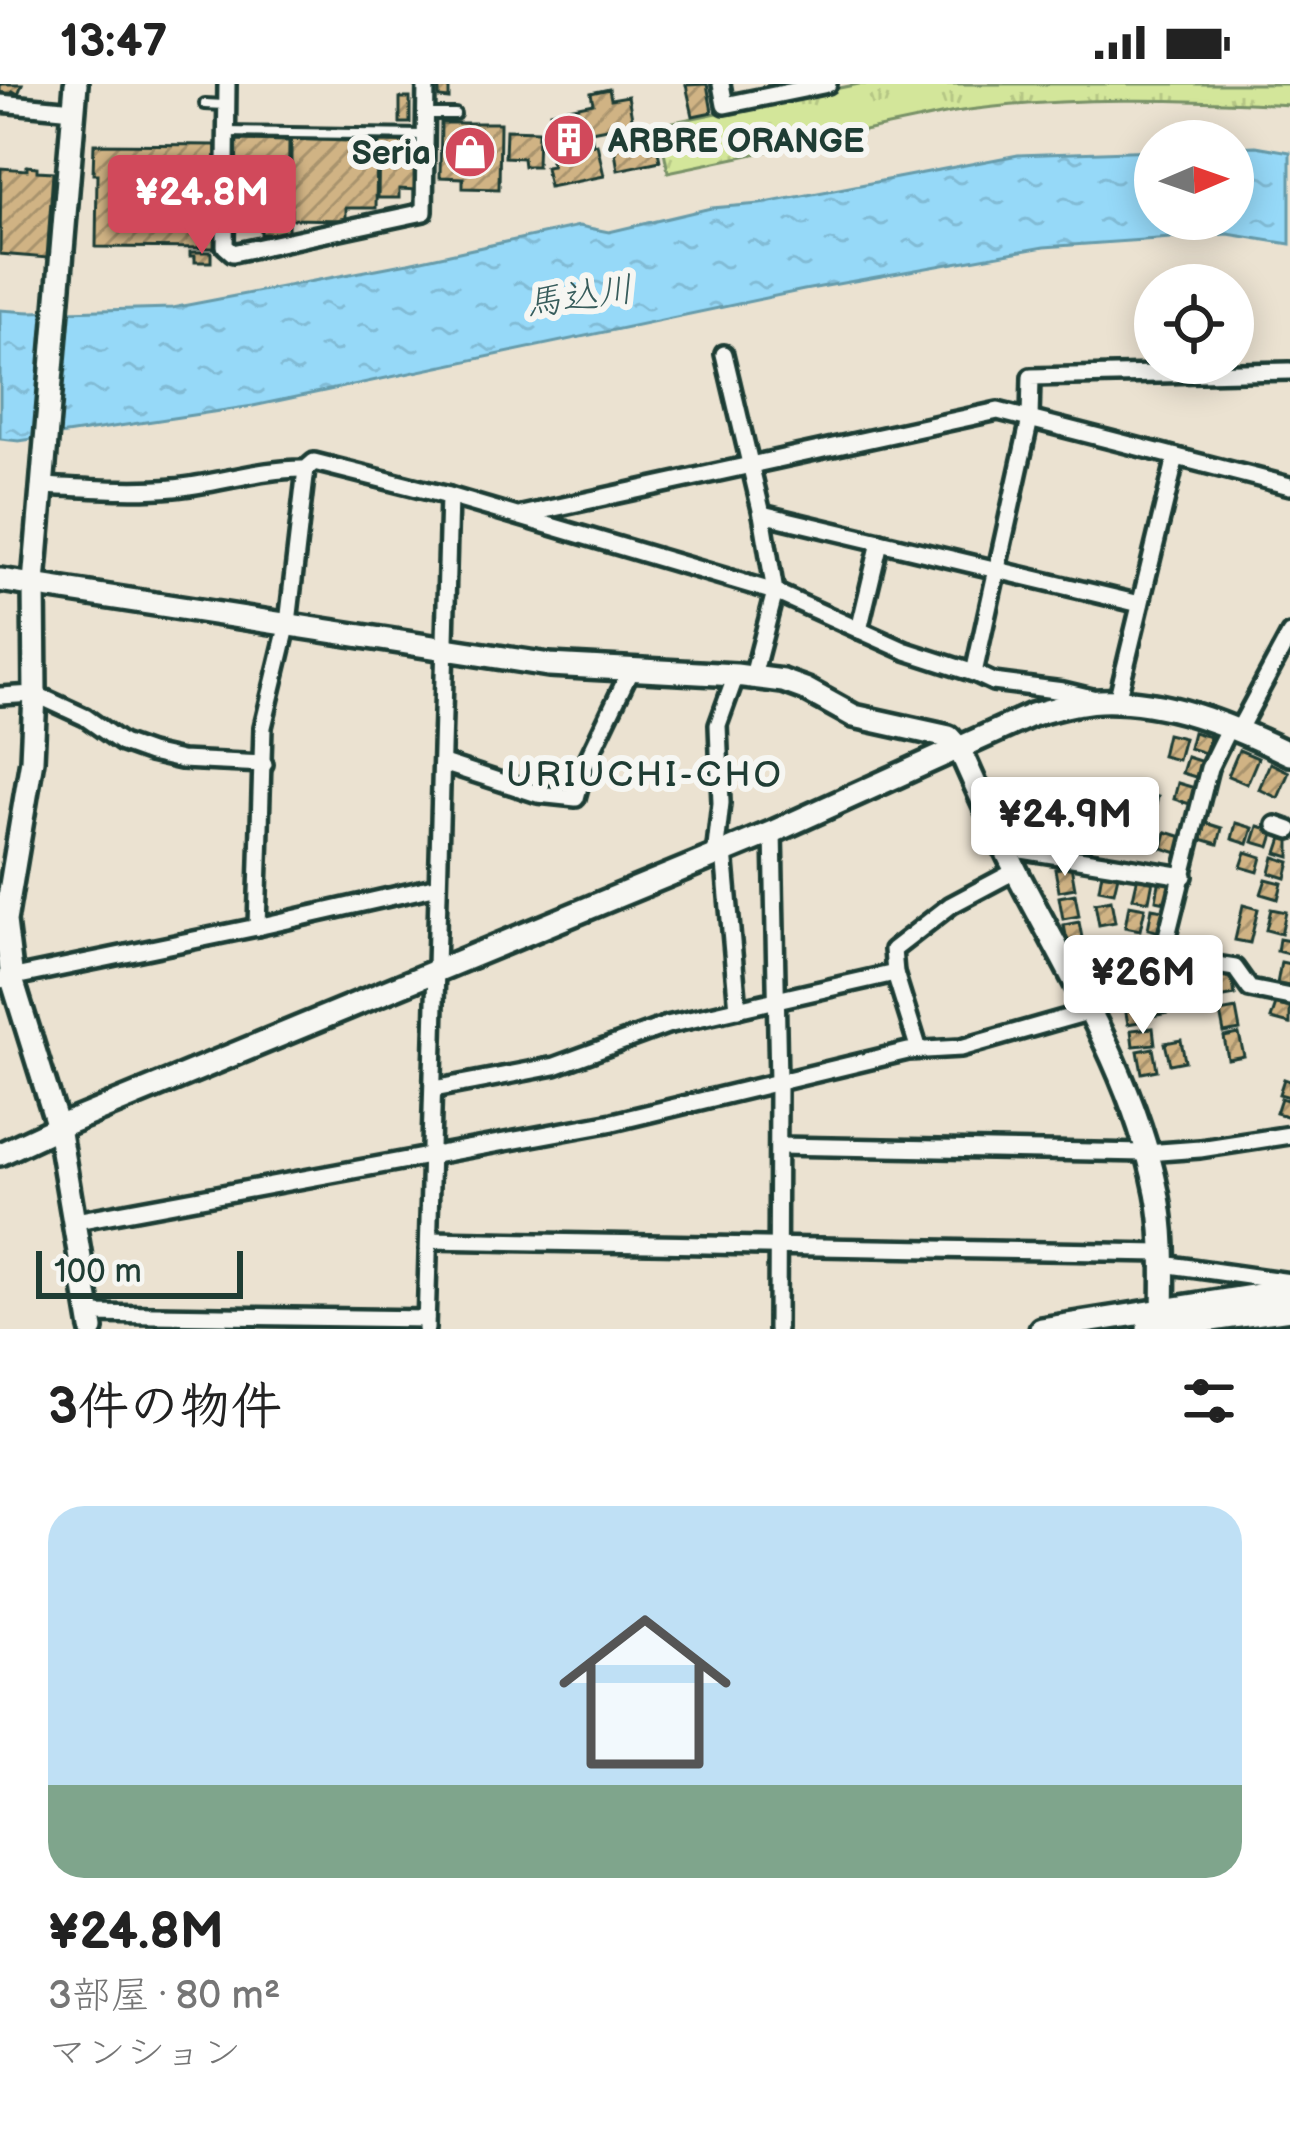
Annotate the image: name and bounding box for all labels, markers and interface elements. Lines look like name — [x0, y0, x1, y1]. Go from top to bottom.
text: 13:47 — [60, 15, 167, 70]
building icon: ARBRE ORANGE — [541, 112, 597, 168]
north arrow — [1134, 120, 1254, 240]
map controls — [1134, 120, 1254, 384]
place label: ARBRE ORANGE — [607, 122, 864, 162]
shop icon: Seria — [442, 124, 498, 180]
place label: Seria — [352, 134, 431, 174]
pin: ¥24.8M — [104, 155, 300, 257]
text: ¥24.8M — [135, 170, 269, 217]
button: locate — [1134, 264, 1254, 384]
water label: 馬込川 — [523, 269, 636, 326]
district label: URIUCHI-CHO — [506, 754, 784, 797]
pin: ¥24.9M — [967, 777, 1163, 879]
text: ¥24.9M — [998, 792, 1132, 839]
pin: ¥26M — [1072, 935, 1214, 1037]
text: ¥26M — [1091, 950, 1195, 997]
scale bar — [36, 1245, 243, 1298]
text: 100 m — [54, 1252, 142, 1292]
icon: filters — [1176, 1368, 1242, 1434]
text: 3件の物件 — [48, 1377, 282, 1438]
icon: home — [537, 1584, 753, 1800]
text: ¥24.8M — [48, 1902, 224, 1963]
text: 3部屋 · 80 m² — [48, 1973, 281, 2020]
text: マンション — [48, 2030, 241, 2077]

